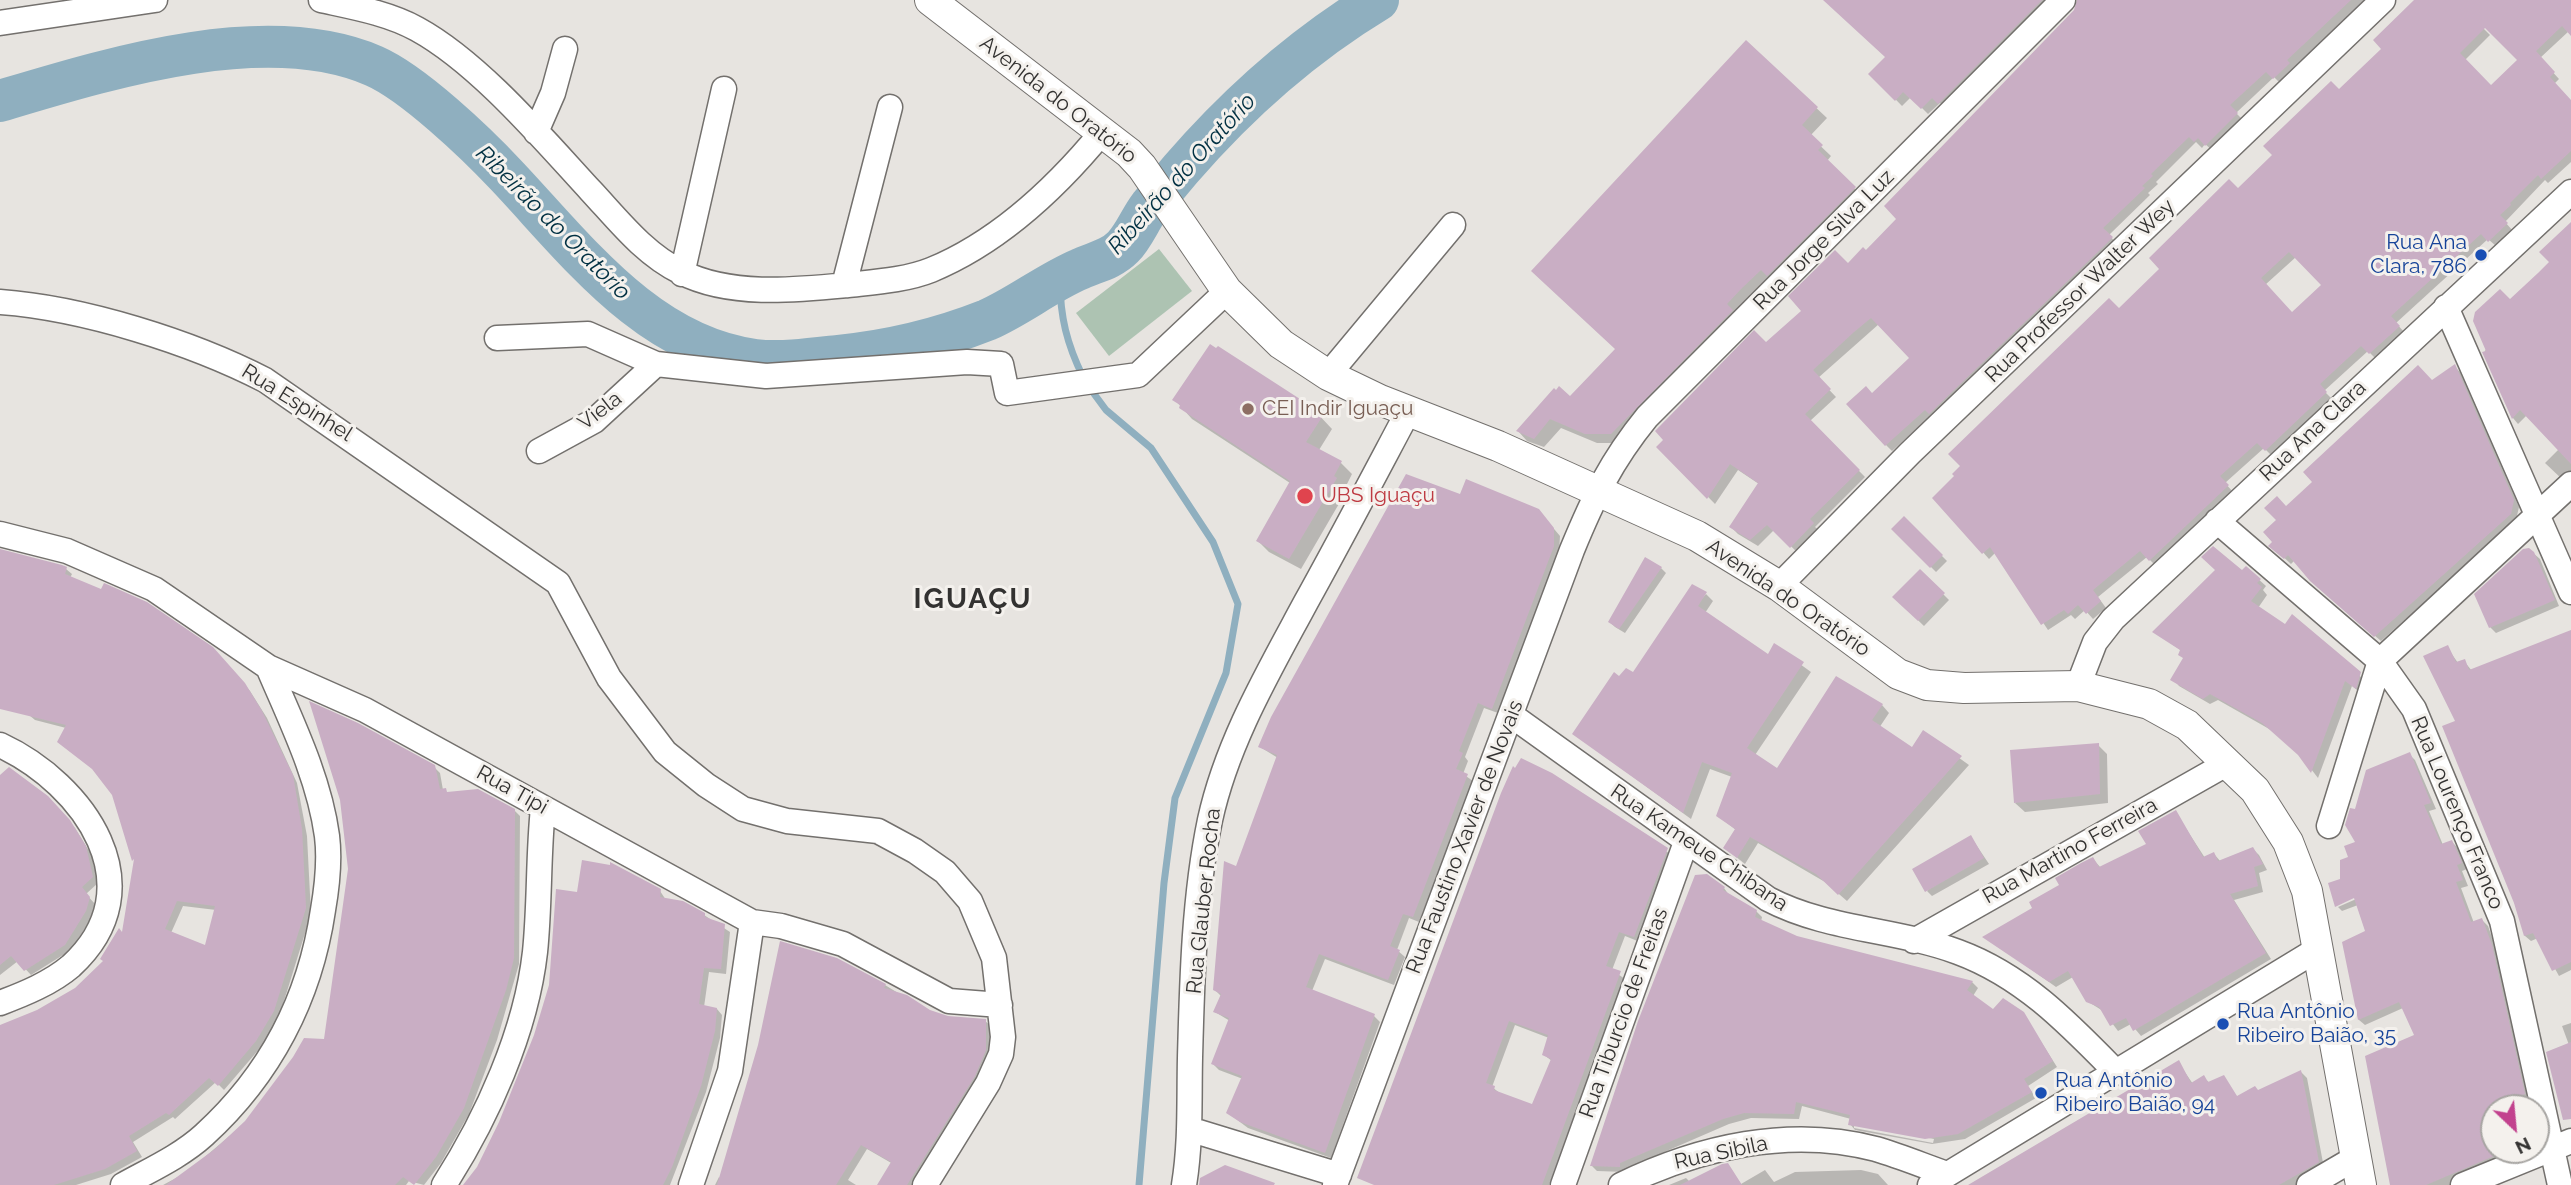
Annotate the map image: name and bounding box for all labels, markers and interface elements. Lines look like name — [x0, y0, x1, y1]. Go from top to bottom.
street label: Avenida do Oratório — [974, 31, 1142, 169]
water label: Ribeirão do Oratório — [1102, 88, 1262, 260]
water label: Ribeirão do Oratório — [470, 140, 636, 306]
street label: Rua Jorge Silva Luz — [1748, 164, 1900, 316]
street label: Rua Professor Walter Wey — [1980, 194, 2180, 388]
place label: Rua Ana Clara, 786 — [2370, 230, 2467, 280]
marker: Rua Ana Clara, 786 — [2473, 247, 2489, 263]
street label: Rua Espinhel — [237, 359, 357, 447]
street label: Rua Ana Clara — [2255, 375, 2371, 487]
street label: Viela — [573, 386, 627, 436]
place label: CEI Indir Iguaçu — [1262, 396, 1414, 422]
marker: CEI Indir Iguaçu — [1240, 401, 1256, 417]
place label: UBS Iguaçu — [1321, 483, 1435, 509]
marker: UBS Iguaçu — [1295, 486, 1315, 506]
street label: Avenida do Oratório — [1701, 534, 1875, 662]
district label: IGUAÇU — [914, 583, 1032, 617]
street label: Rua Faustino Xavier de Novais — [1401, 697, 1529, 977]
street label: Rua Lourenço Franco — [2405, 713, 2509, 913]
street label: Rua Tipi — [472, 760, 552, 820]
street label: Rua Kameue Chibana — [1605, 779, 1793, 917]
street label: Rua Martino Ferreira — [1978, 793, 2162, 909]
street label: Rua Glauber Rocha — [1182, 807, 1226, 995]
street label: Rua Tiburcio de Freitas — [1574, 905, 1674, 1121]
place label: Rua Antônio Ribeiro Baião, 35 — [2237, 999, 2396, 1049]
marker: Rua Antônio Ribeiro Baião, 35 — [2215, 1016, 2231, 1032]
place label: Rua Antônio Ribeiro Baião, 94 — [2055, 1068, 2215, 1118]
marker: Rua Antônio Ribeiro Baião, 94 — [2033, 1085, 2049, 1101]
north arrow — [2480, 1094, 2550, 1164]
street label: Rua Sibila — [1672, 1131, 1770, 1175]
text: N — [2512, 1133, 2535, 1159]

